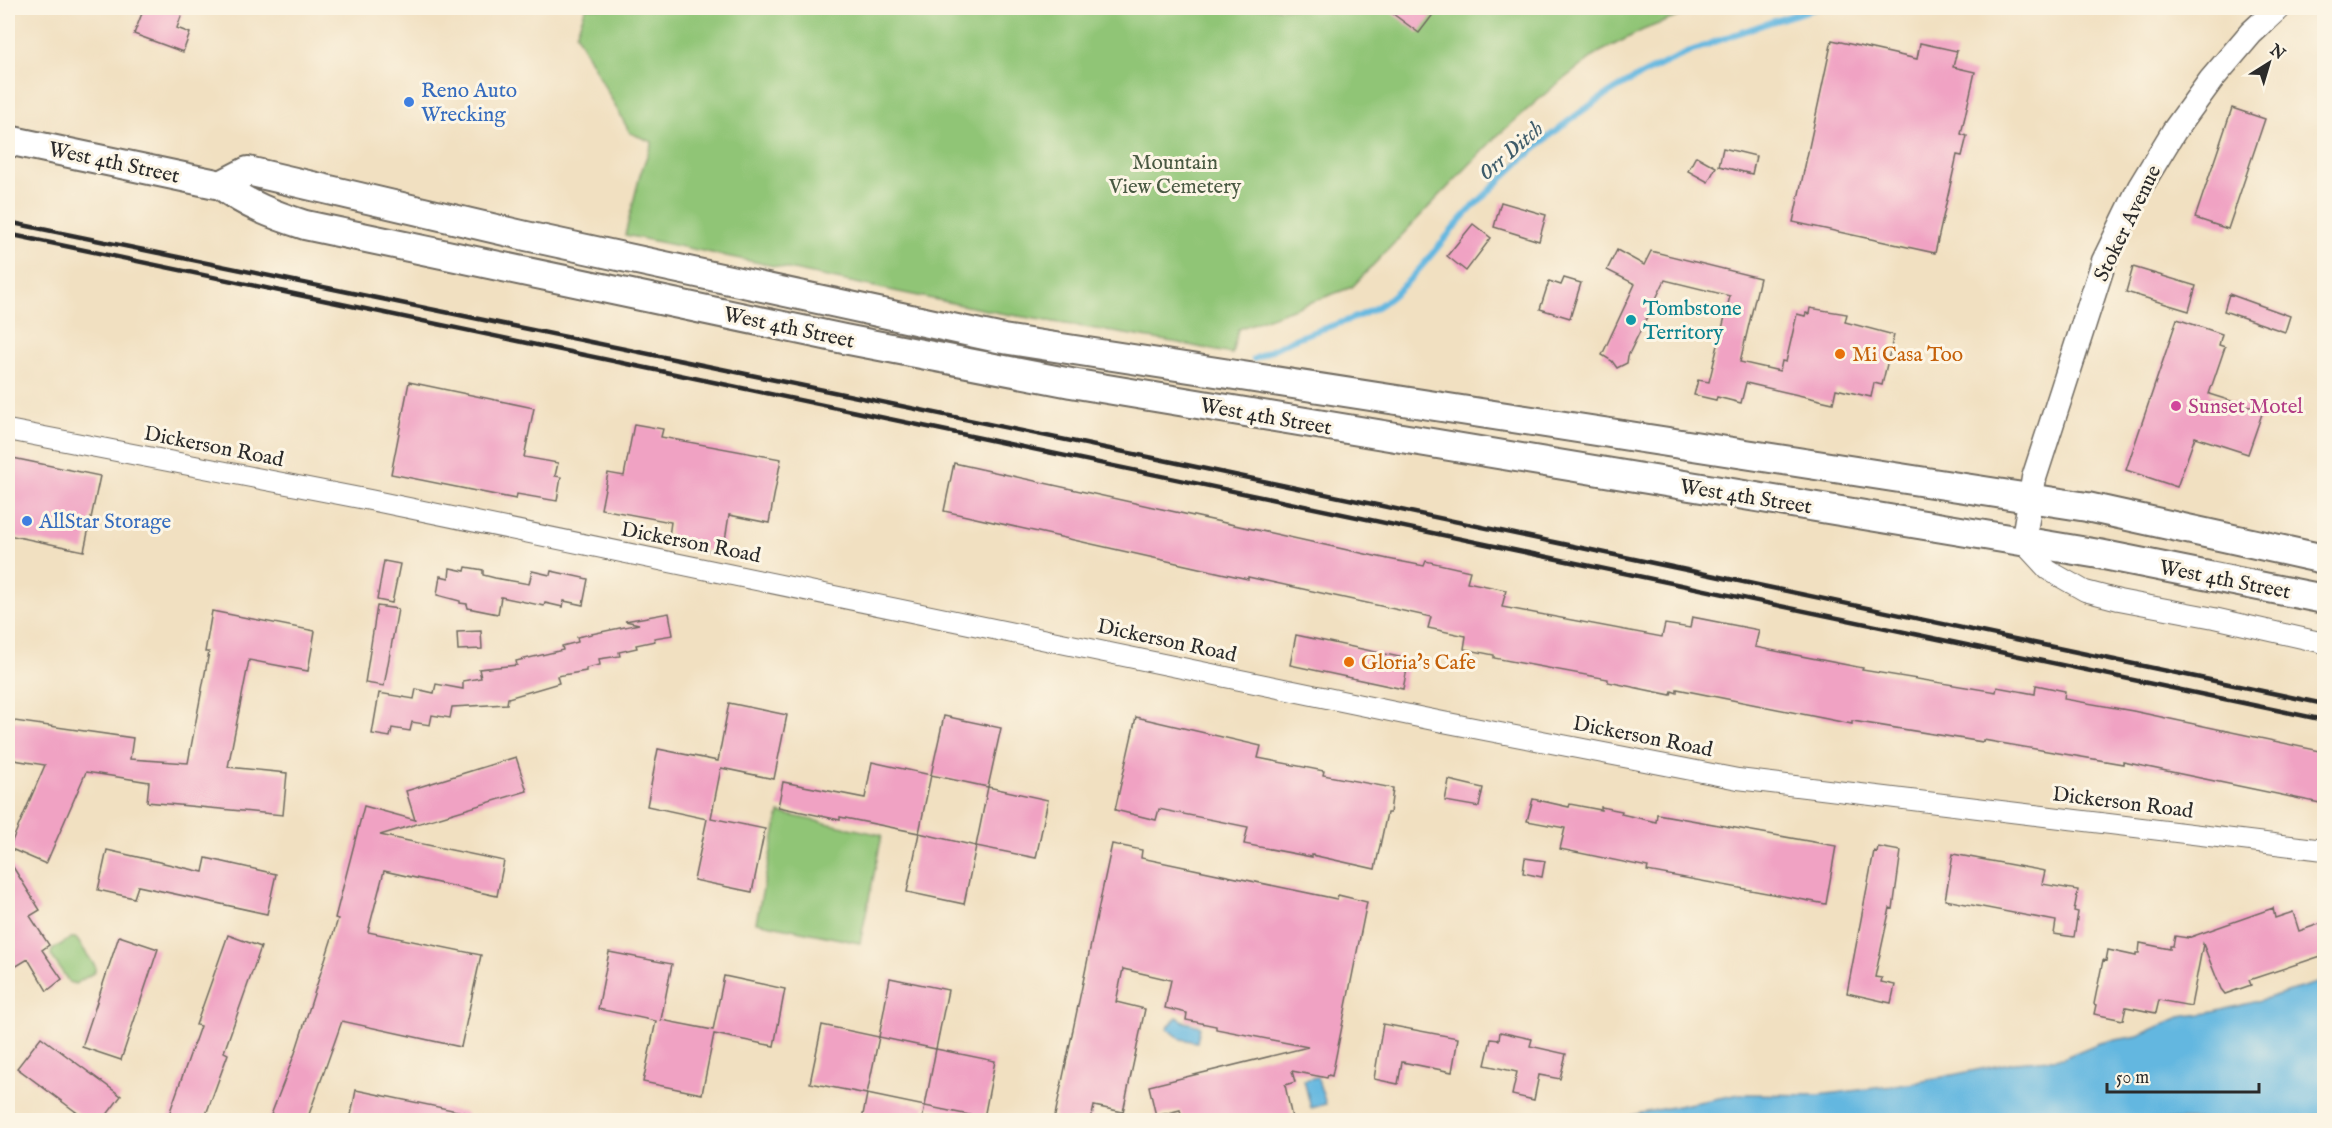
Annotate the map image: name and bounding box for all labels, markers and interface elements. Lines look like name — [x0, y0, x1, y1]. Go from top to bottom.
north arrow — [2239, 33, 2299, 93]
text: N — [2264, 40, 2288, 65]
place label: Reno Auto Wrecking — [421, 78, 517, 129]
marker: Reno Auto Wrecking — [402, 95, 416, 109]
water label: Orr Ditch — [1473, 116, 1550, 187]
street label: West 4th Street — [46, 136, 182, 191]
park label: Mountain View Cemetery — [1108, 150, 1242, 201]
street label: Stoker Avenue — [2089, 161, 2168, 286]
place label: Tombstone Territory — [1643, 296, 1742, 347]
street label: West 4th Street — [721, 301, 857, 356]
marker: Tombstone Territory — [1624, 313, 1638, 327]
place label: Mi Casa Too — [1852, 342, 1963, 369]
marker: Mi Casa Too — [1833, 347, 1847, 361]
street label: West 4th Street — [1198, 393, 1334, 442]
place label: Sunset Motel — [2188, 394, 2303, 421]
marker: Sunset Motel — [2169, 399, 2183, 413]
street label: Dickerson Road — [142, 421, 287, 474]
street label: West 4th Street — [1678, 474, 1814, 521]
place label: AllStar Storage — [38, 509, 171, 536]
marker: AllStar Storage — [20, 514, 34, 528]
street label: Dickerson Road — [619, 517, 764, 570]
street label: West 4th Street — [2157, 555, 2293, 606]
street label: Dickerson Road — [1095, 614, 1240, 670]
place label: Gloria's Cafe — [1361, 650, 1476, 677]
marker: Gloria's Cafe — [1342, 655, 1356, 669]
street label: Dickerson Road — [1571, 711, 1716, 764]
street label: Dickerson Road — [2051, 781, 2196, 826]
scale bar — [2107, 1056, 2258, 1094]
text: 50 m — [2116, 1067, 2149, 1090]

